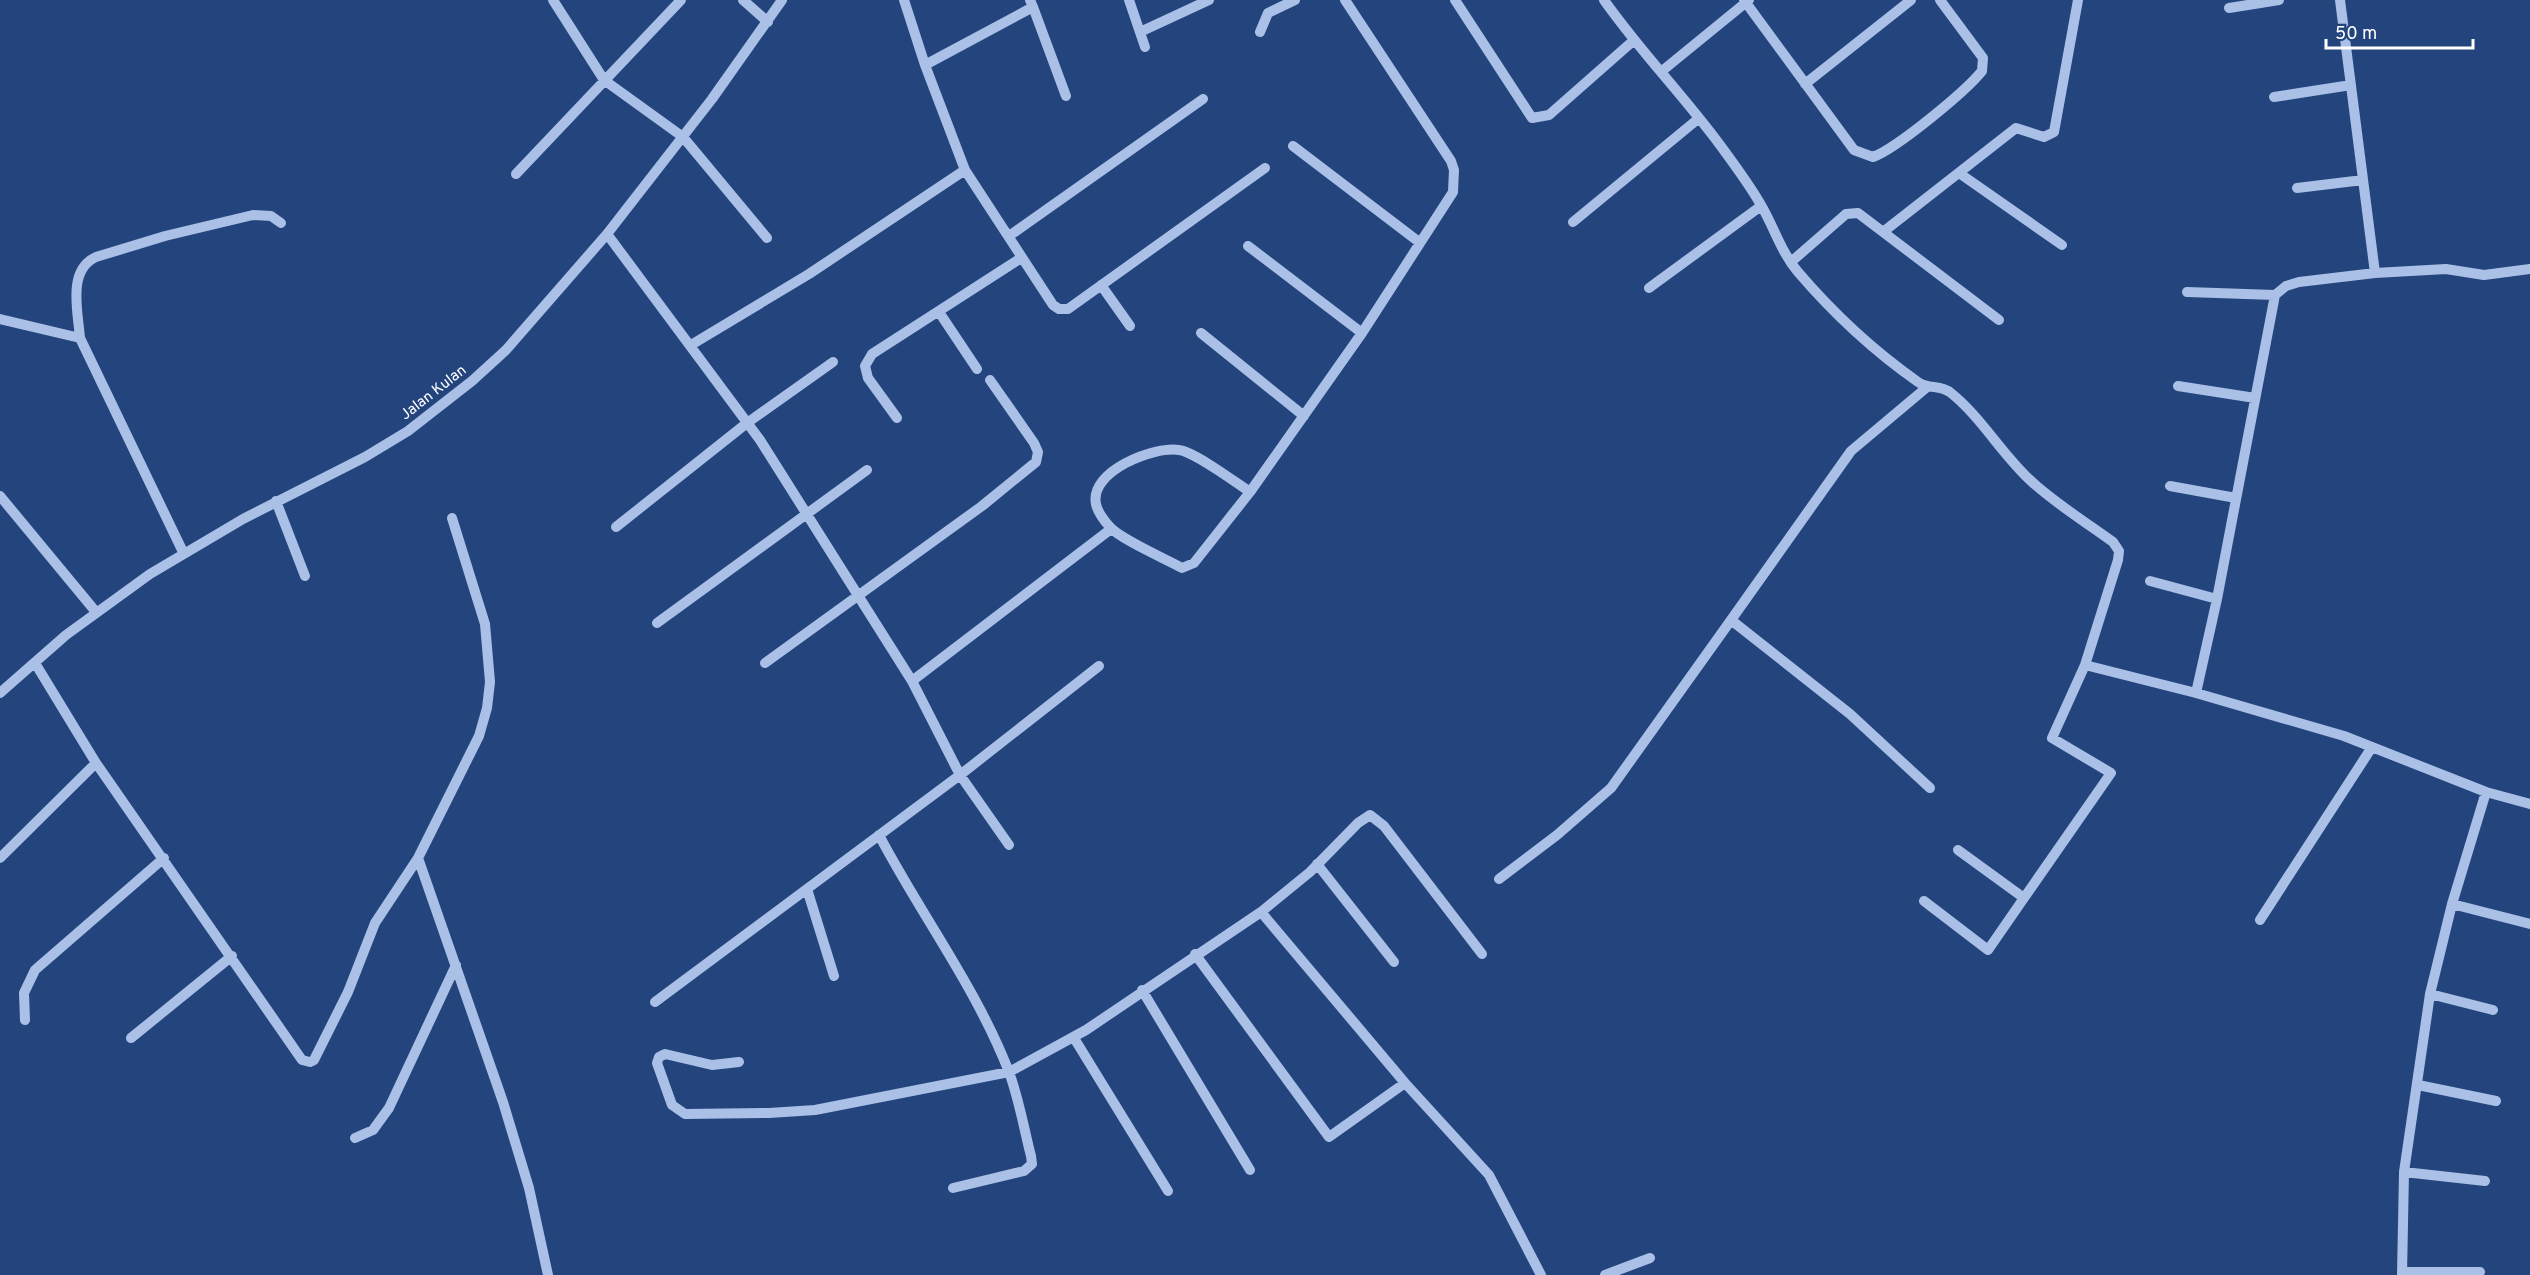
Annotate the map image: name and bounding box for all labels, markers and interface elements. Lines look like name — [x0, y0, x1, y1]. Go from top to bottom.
scale bar — [2326, 12, 2473, 50]
text: 50 m — [2335, 23, 2377, 46]
street label: Jalan Kulan — [397, 361, 471, 425]

